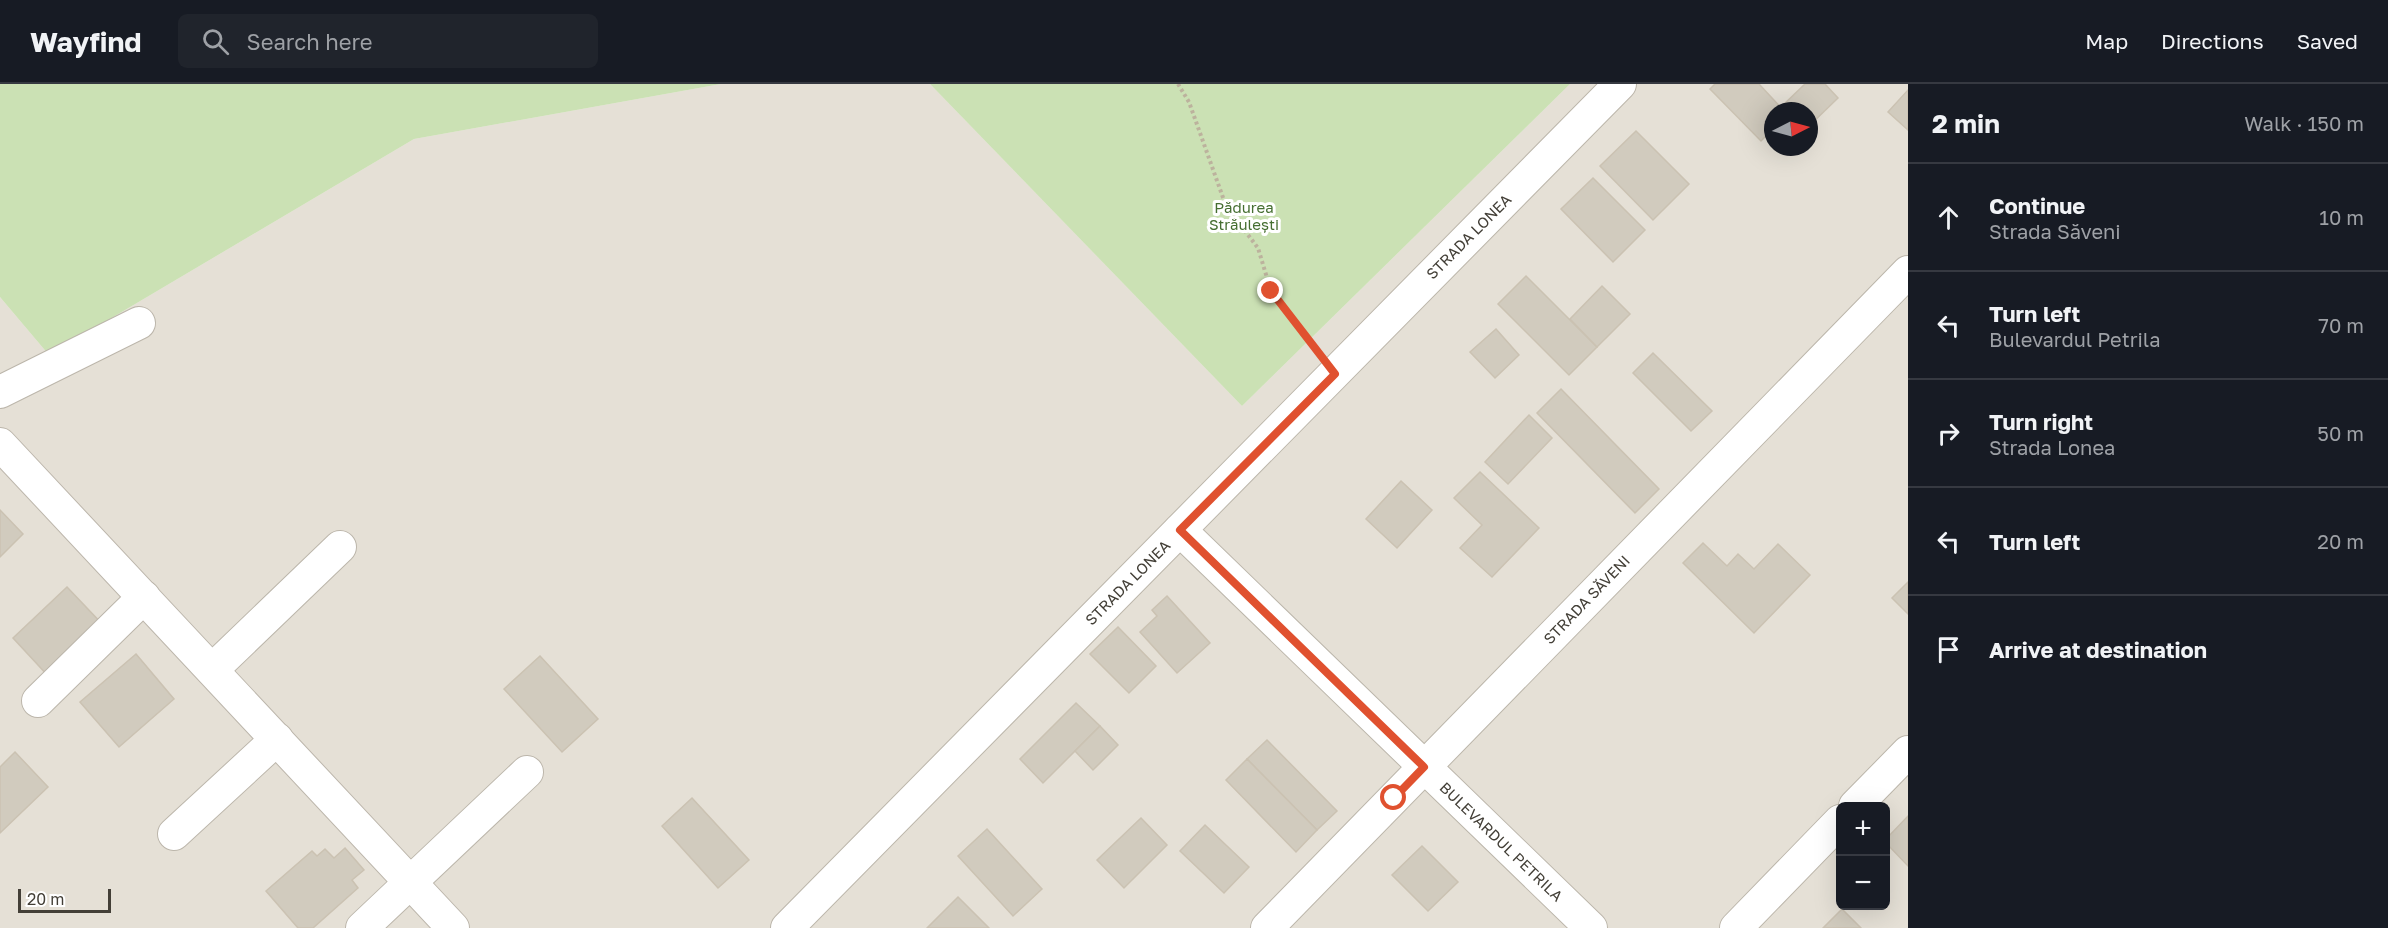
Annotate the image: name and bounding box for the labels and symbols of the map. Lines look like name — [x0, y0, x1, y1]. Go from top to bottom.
north arrow — [1764, 102, 1818, 156]
street label: STRADA LONEA — [1422, 190, 1514, 282]
park label: Pădurea Străulești — [1209, 198, 1279, 233]
route end — [1257, 277, 1283, 303]
street label: STRADA LONEA — [1081, 536, 1173, 628]
street label: STRADA SĂVENI — [1539, 551, 1633, 647]
street label: BULEVARDUL PETRILA — [1436, 778, 1567, 905]
route start — [1380, 784, 1406, 810]
scale bar — [18, 886, 111, 914]

